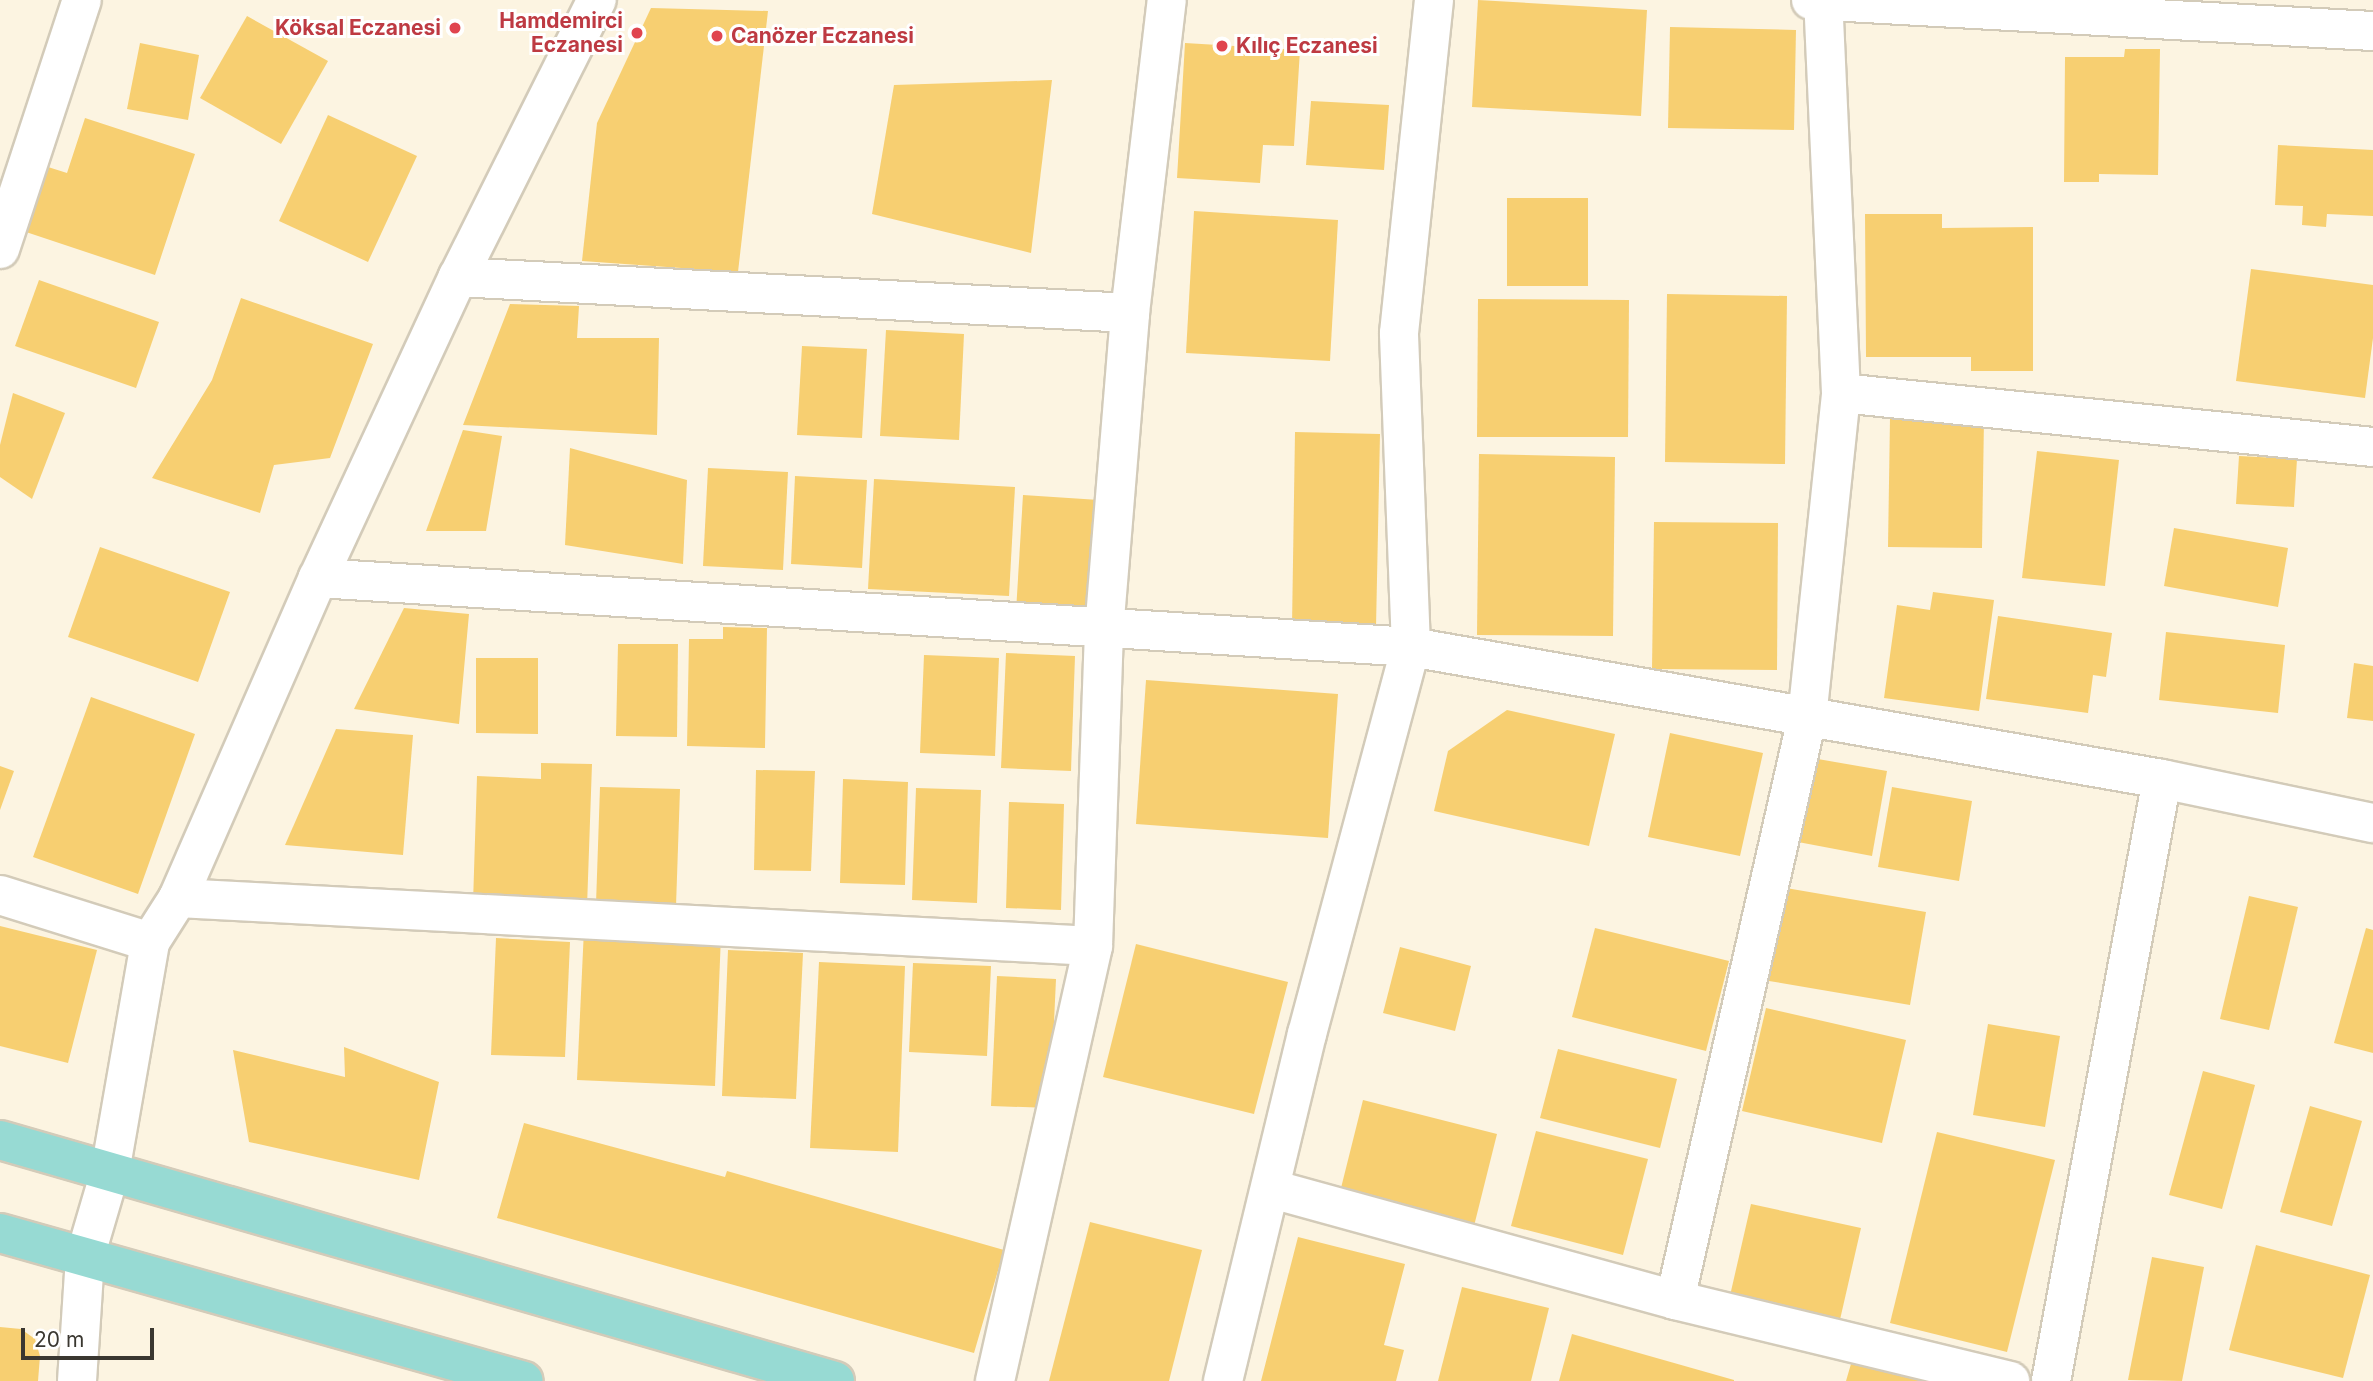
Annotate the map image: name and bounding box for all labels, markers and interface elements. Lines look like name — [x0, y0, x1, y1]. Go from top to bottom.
place label: Hamdemirci Eczanesi — [499, 8, 623, 58]
place label: Köksal Eczanesi — [275, 15, 441, 41]
marker: Köksal Eczanesi — [447, 20, 463, 36]
place label: Canözer Eczanesi — [731, 23, 914, 49]
marker: Hamdemirci Eczanesi — [629, 25, 645, 41]
marker: Canözer Eczanesi — [709, 28, 725, 44]
place label: Kılıç Eczanesi — [1236, 33, 1378, 59]
marker: Kılıç Eczanesi — [1214, 38, 1230, 54]
scale bar — [24, 1314, 158, 1358]
text: 20 m — [34, 1327, 84, 1352]

